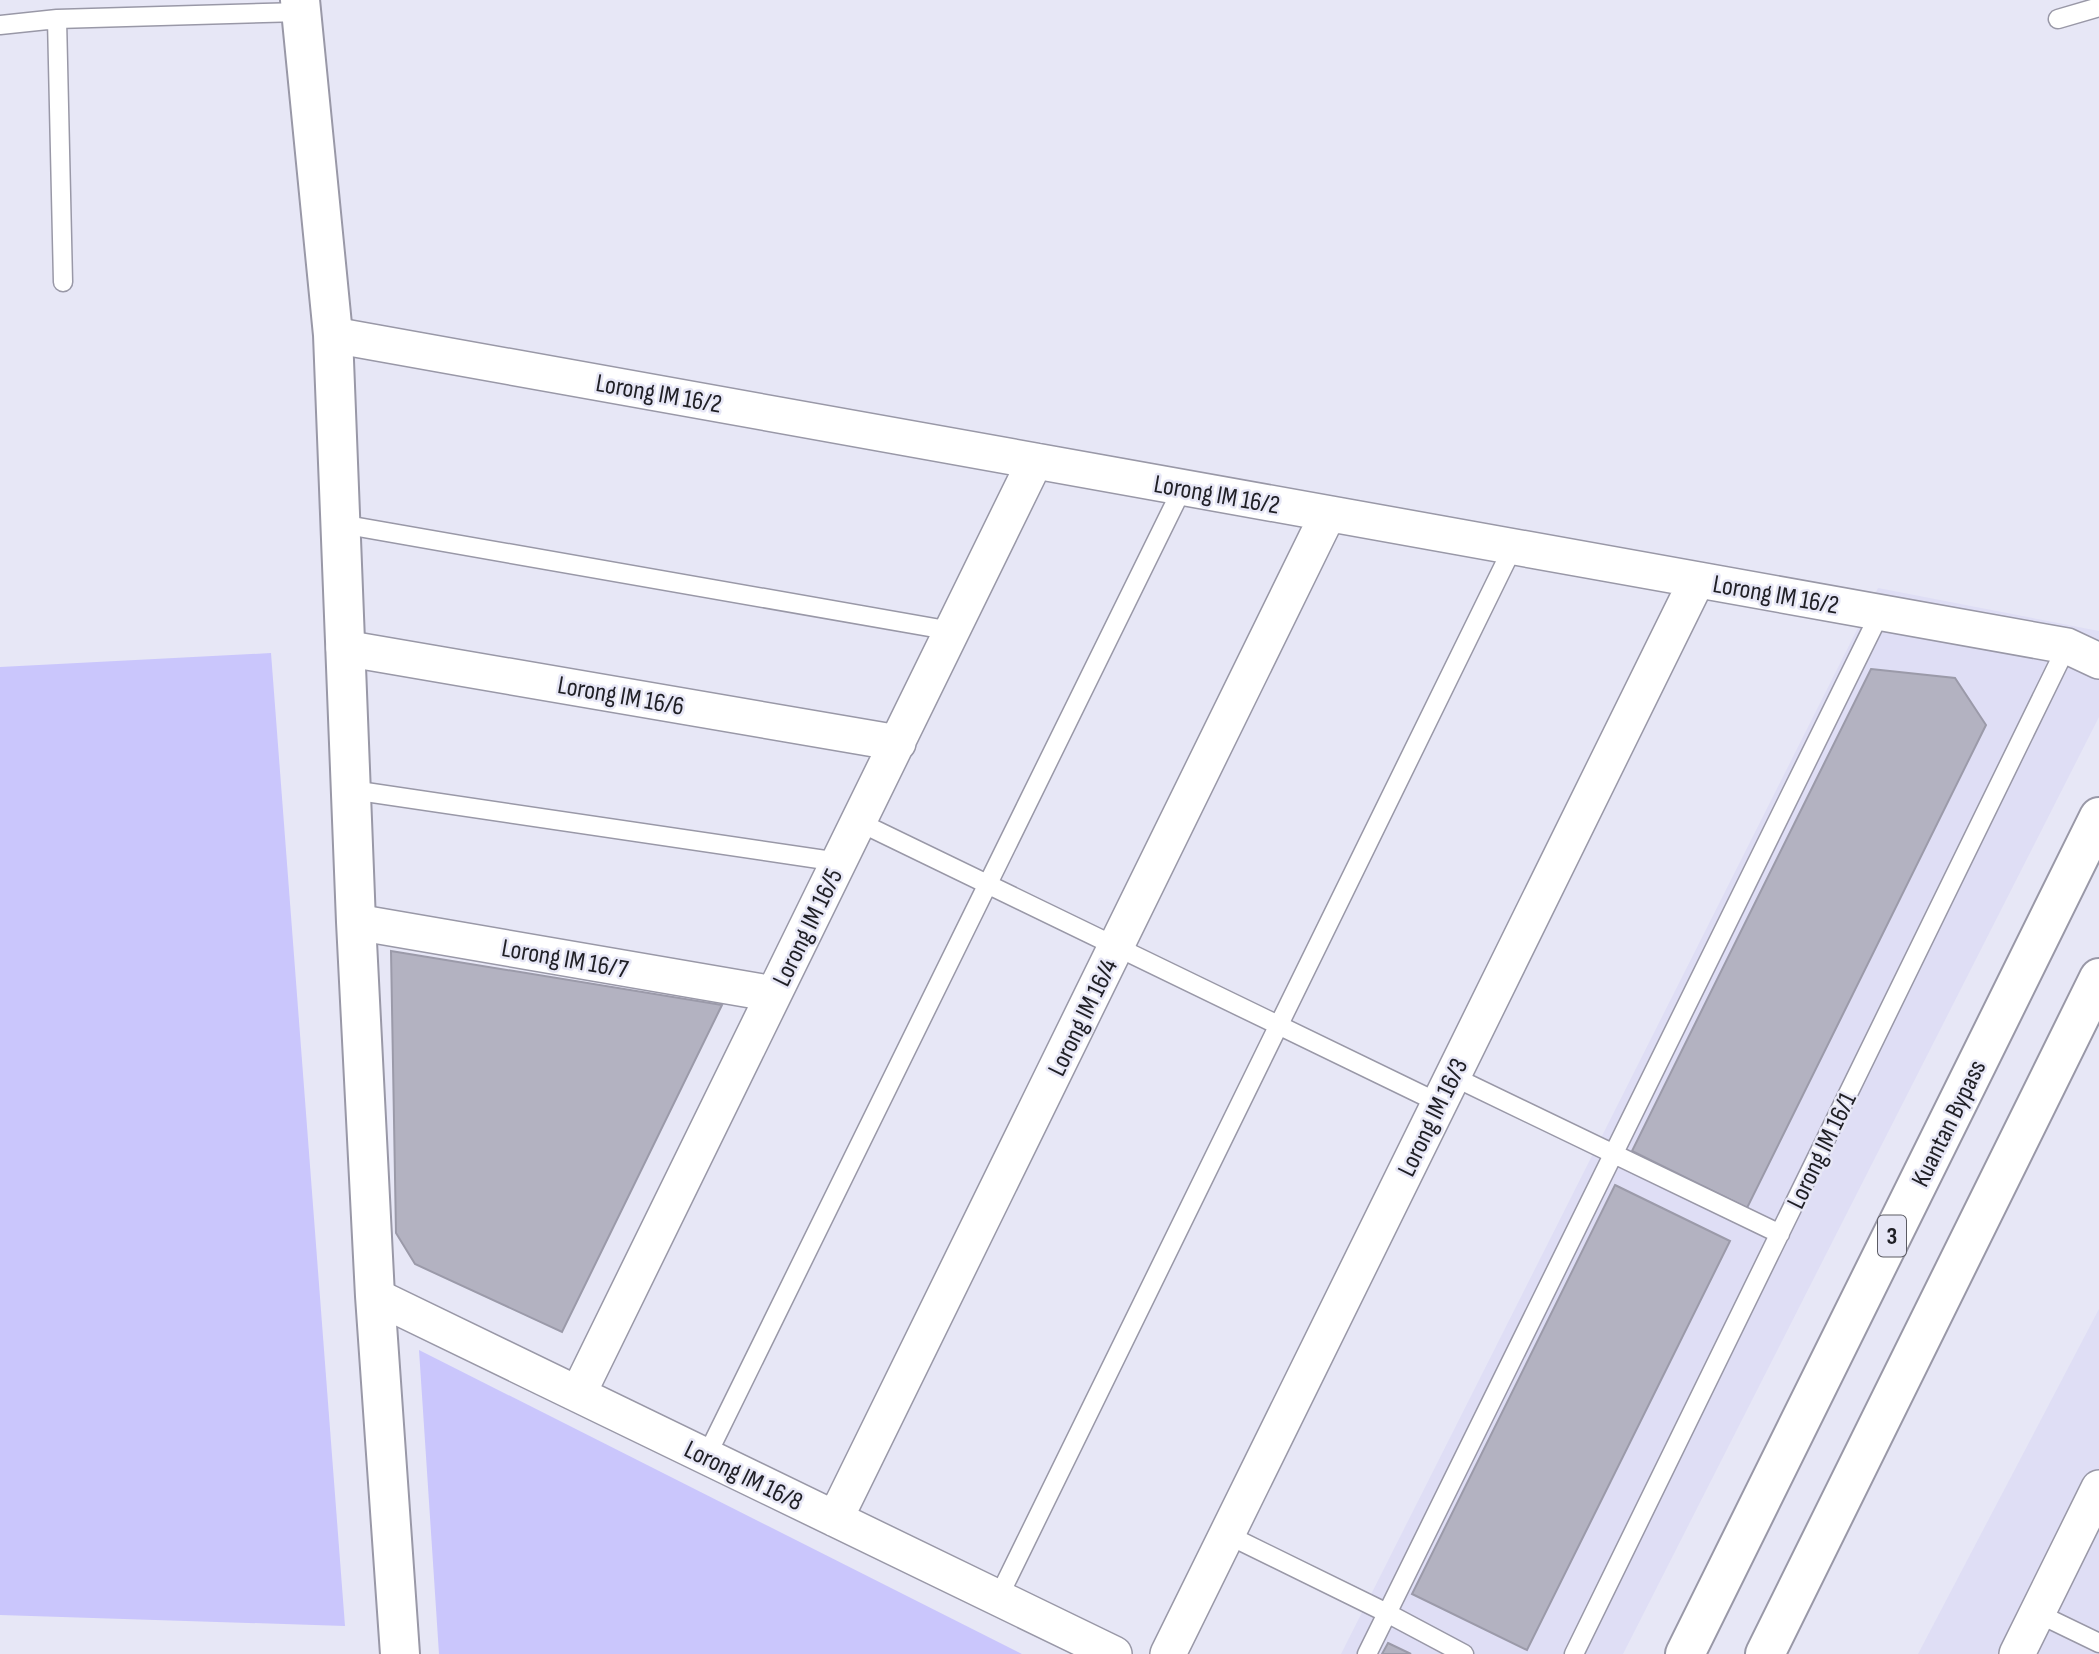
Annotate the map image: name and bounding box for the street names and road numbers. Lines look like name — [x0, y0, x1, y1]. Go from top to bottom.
street label: Lorong IM 16/2 — [593, 368, 724, 421]
street label: Lorong IM 16/2 — [1151, 469, 1282, 522]
street label: Lorong IM 16/2 — [1710, 569, 1841, 622]
street label: Lorong IM 16/6 — [555, 670, 686, 723]
street label: Lorong IM 16/5 — [767, 864, 850, 991]
street label: Lorong IM 16/7 — [499, 933, 631, 986]
street label: Lorong IM 16/4 — [1042, 954, 1125, 1081]
street label: Lorong IM 16/3 — [1391, 1054, 1475, 1182]
street label: Kuantan Bypass — [1905, 1055, 1993, 1192]
street label: Lorong IM 16/1 — [1781, 1087, 1864, 1214]
road number: 3 — [1878, 1216, 1906, 1256]
street label: Lorong IM 16/8 — [679, 1434, 808, 1518]

